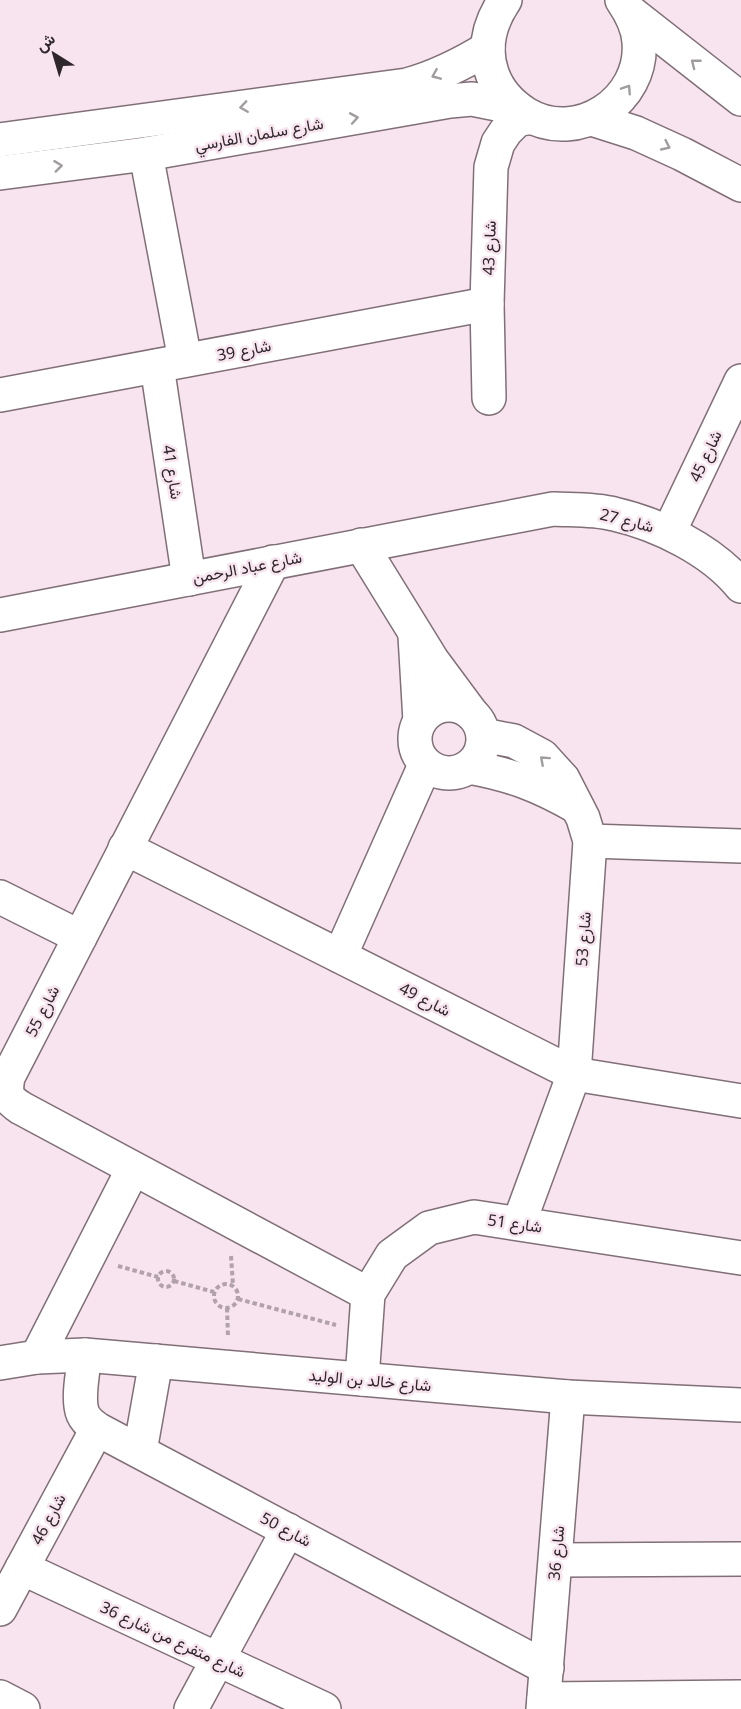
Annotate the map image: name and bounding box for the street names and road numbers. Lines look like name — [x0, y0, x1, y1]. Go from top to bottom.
street label: شارع سلمان الفارسي — [193, 112, 325, 159]
street label: شارع 43 — [477, 220, 502, 276]
street label: شارع 39 — [215, 334, 273, 367]
street label: شارع 45 — [683, 427, 727, 486]
street label: شارع 41 — [157, 443, 188, 501]
street label: شارع 27 — [598, 503, 656, 538]
street label: شارع عباد الرحمن — [190, 546, 304, 589]
street label: شارع 53 — [570, 911, 597, 967]
street label: شارع 49 — [395, 977, 454, 1022]
street label: شارع 55 — [20, 982, 65, 1041]
street label: شارع 51 — [486, 1208, 544, 1239]
street label: شارع خالد بن الوليد — [308, 1364, 432, 1397]
street label: شارع 46 — [25, 1490, 71, 1549]
street label: شارع 50 — [256, 1506, 315, 1552]
street label: شارع 36 — [543, 1525, 570, 1581]
street label: شارع متفرع من شارع 36 — [96, 1596, 249, 1683]

